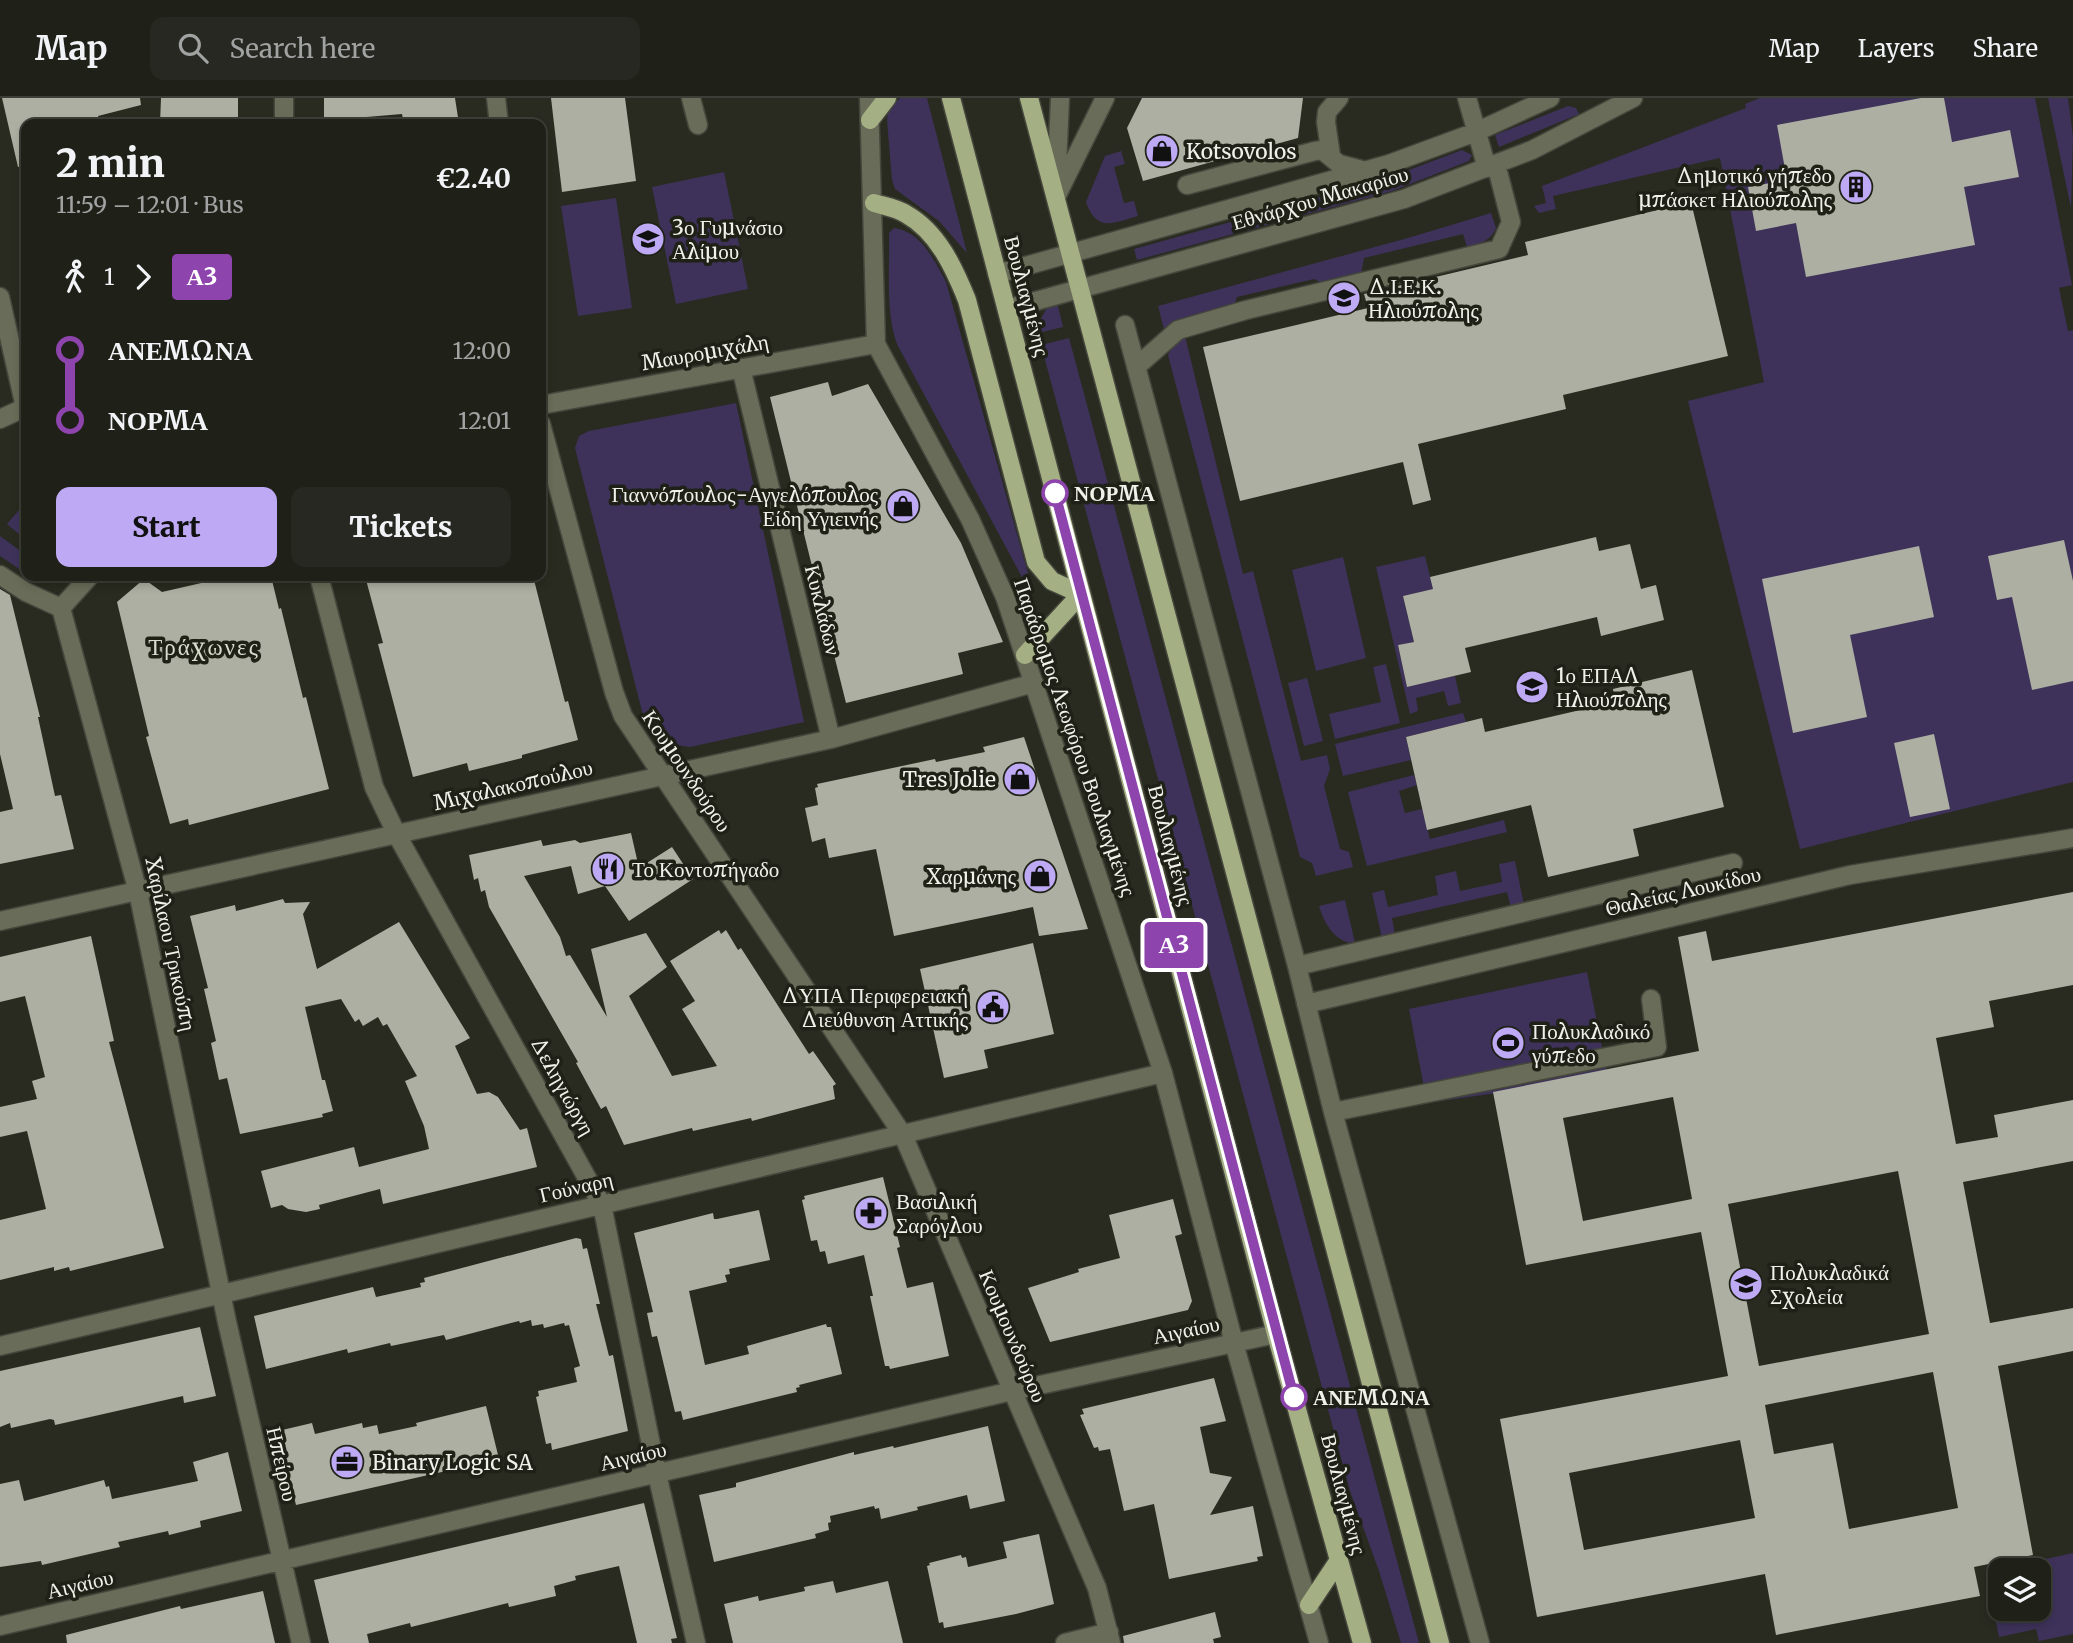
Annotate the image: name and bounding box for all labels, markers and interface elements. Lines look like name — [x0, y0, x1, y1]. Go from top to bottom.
search box — [150, 17, 640, 80]
text: Map — [35, 28, 108, 69]
icon: search — [174, 29, 212, 67]
text: Search here — [230, 32, 375, 65]
text: Map — [1769, 33, 1820, 64]
text: Layers — [1858, 33, 1934, 64]
text: Share — [1972, 33, 2038, 64]
shop icon: Kotsovolos — [1143, 132, 1181, 170]
place label: Kotsovolos — [1186, 138, 1296, 165]
text: 2 min — [56, 140, 165, 187]
street label: Εθνάρχου Μακαρίου — [1229, 160, 1411, 236]
text: €2.40 — [436, 162, 511, 195]
place label: Δημοτικό γήπεδο μπάσκετ Ηλιούπολης — [1639, 162, 1833, 213]
building icon: Δημοτικό γήπεδο μπάσκετ Ηλιούπολης — [1837, 168, 1875, 206]
text: 11:59 – 12:01 · Bus — [56, 190, 244, 219]
place label: 3ο Γυμνάσιο Αλίμου — [672, 214, 783, 265]
school or university icon: 3ο Γυμνάσιο Αλίμου — [629, 220, 667, 258]
street label: Βουλιαγμένης — [998, 233, 1056, 360]
icon: walk — [56, 258, 94, 296]
icon: forward — [124, 258, 162, 296]
text: Α3 — [186, 261, 218, 292]
text: 1 — [104, 262, 114, 291]
place label: Δ.Ι.Ε.Κ. Ηλιούπολης — [1368, 273, 1479, 324]
school or university icon: Δ.Ι.Ε.Κ. Ηλιούπολης — [1325, 279, 1363, 317]
street label: Μαυρομιχάλη — [639, 328, 771, 376]
text: ΑΝΕΜΩΝΑ — [108, 334, 253, 367]
text: 12:00 — [453, 336, 511, 365]
text: ΝΟΡΜΑ — [108, 404, 208, 437]
text: 12:01 — [458, 406, 511, 435]
marker: ΝΟΡΜΑ — [1042, 480, 1068, 506]
place label: ΝΟΡΜΑ — [1074, 480, 1156, 507]
place label: Γιαννόπουλος-Αγγελόπουλος Είδη Υγιεινής — [611, 481, 879, 532]
button: Start — [56, 487, 277, 567]
button: Tickets — [291, 487, 511, 567]
shop icon: Γιαννόπουλος-Αγγελόπουλος Είδη Υγιεινής — [884, 487, 922, 525]
street label: Κυκλάδων — [799, 562, 847, 658]
street label: Παράδρομος Λεωφόρου Βουλιαγμένης — [1008, 574, 1142, 900]
district label: Τράχωνες — [148, 632, 260, 661]
place label: 1ο ΕΠΑΛ Ηλιούπολης — [1556, 662, 1667, 713]
school or university icon: 1ο ΕΠΑΛ Ηλιούπολης — [1513, 668, 1551, 706]
street label: Κουμουνδούρου — [636, 705, 738, 837]
street label: Μιχαλακοπούλου — [431, 754, 595, 816]
shop icon: Tres Jolie — [1001, 760, 1039, 798]
place label: Tres Jolie — [903, 766, 996, 793]
street label: Βουλιαγμένης — [1142, 782, 1200, 909]
restaurant icon: Το Κοντοπήγαδο — [589, 850, 627, 888]
street label: Χαρίλαου Τρικούπη — [139, 855, 203, 1033]
place label: Το Κοντοπήγαδο — [632, 856, 779, 883]
shop icon: Χαρμάνης — [1021, 857, 1059, 895]
street label: Θαλείας Λουκίδου — [1602, 860, 1764, 922]
place label: Χαρμάνης — [927, 863, 1017, 890]
line badge: Α3 — [1142, 922, 1206, 968]
text: Α3 — [1158, 929, 1190, 960]
place label: ΔΥΠΑ Περιφερειακή Διεύθυνση Αττικής — [781, 982, 969, 1033]
public building icon: ΔΥΠΑ Περιφερειακή Διεύθυνση Αττικής — [974, 988, 1012, 1026]
place label: Πολυκλαδικό γύπεδο — [1531, 1018, 1650, 1069]
sports icon: Πολυκλαδικό γύπεδο — [1489, 1024, 1527, 1062]
street label: Δεληγιώργη — [525, 1032, 601, 1140]
street label: Γούναρη — [536, 1165, 616, 1209]
place label: Βασιλική Σαρόγλου — [896, 1188, 983, 1239]
pharmacy icon: Βασιλική Σαρόγλου — [852, 1194, 890, 1232]
place label: Πολυκλαδικά Σχολεία — [1770, 1259, 1889, 1310]
street label: Κουμουνδούρου — [973, 1265, 1053, 1407]
school or university icon: Πολυκλαδικά Σχολεία — [1727, 1265, 1765, 1303]
street label: Αιγαίου — [1150, 1310, 1222, 1350]
marker: ΑΝΕΜΩΝΑ — [1281, 1384, 1307, 1410]
place label: ΑΝΕΜΩΝΑ — [1313, 1384, 1431, 1411]
street label: Ηπείρου — [260, 1424, 304, 1504]
street label: Βουλιαγμένης — [1315, 1431, 1373, 1558]
street label: Αιγαίου — [597, 1435, 669, 1477]
office icon: Binary Logic SA — [328, 1443, 366, 1481]
place label: Binary Logic SA — [372, 1449, 533, 1476]
map controls — [1988, 1558, 2051, 1621]
button: layers — [1988, 1558, 2051, 1621]
street label: Αιγαίου — [44, 1563, 116, 1605]

